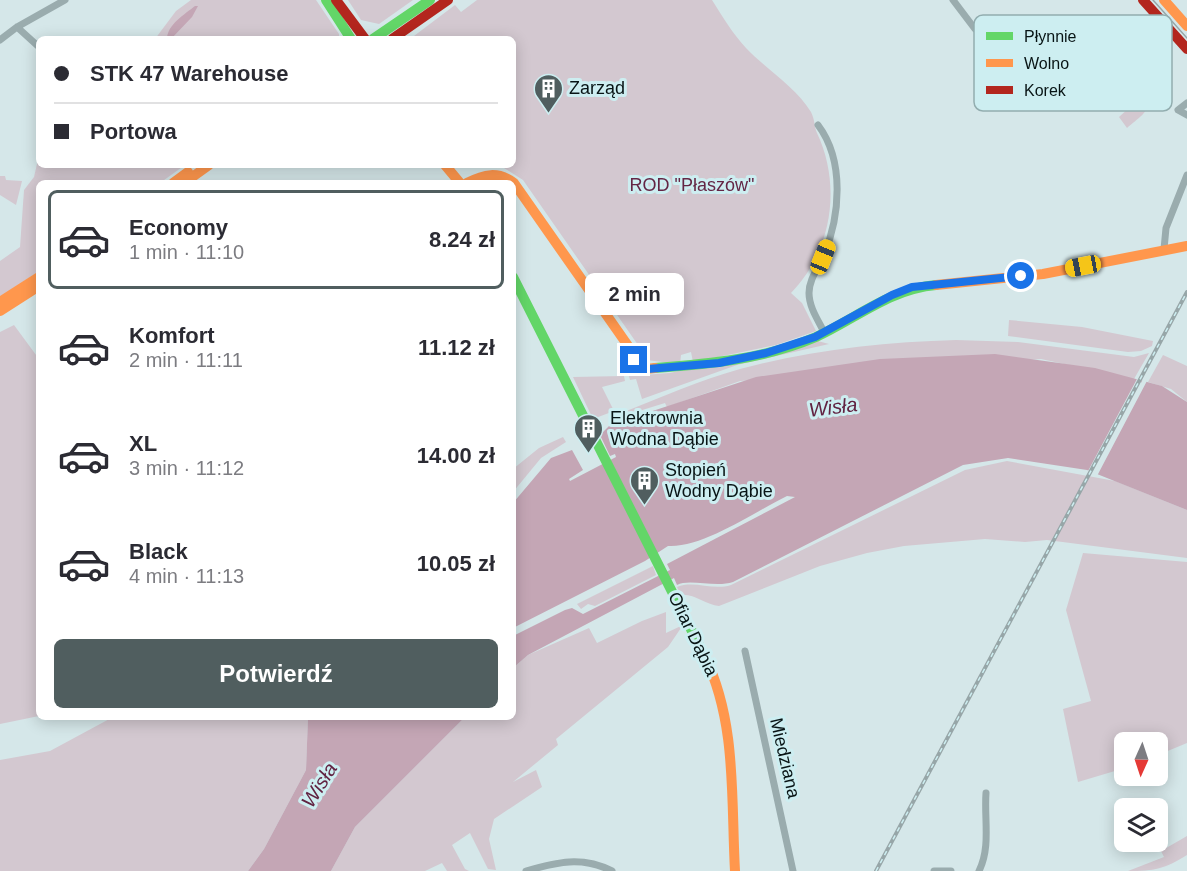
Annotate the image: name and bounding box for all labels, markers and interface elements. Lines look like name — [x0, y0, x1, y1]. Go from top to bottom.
legend — [974, 15, 1172, 111]
text: Płynnie — [1024, 28, 1077, 45]
text: Wolno — [1024, 55, 1069, 72]
text: STK 47 Warehouse — [90, 61, 288, 86]
building icon: Zarząd — [532, 72, 564, 114]
place label: Zarząd — [569, 78, 625, 98]
text: Korek — [1024, 82, 1067, 99]
text: Portowa — [90, 119, 177, 144]
park label: ROD "Płaszów" — [630, 175, 754, 195]
icon: car — [57, 213, 111, 267]
text: Economy — [129, 215, 228, 240]
text: 8.24 zł — [429, 227, 495, 252]
car — [808, 237, 838, 277]
text: 1 min · 11:10 — [129, 241, 244, 263]
car — [1064, 254, 1102, 278]
route start — [1007, 262, 1034, 289]
callout: 2 min — [584, 273, 684, 315]
text: 2 min — [608, 283, 661, 305]
icon: car — [57, 321, 111, 375]
text: Komfort — [129, 323, 215, 348]
text: 11.12 zł — [418, 335, 495, 360]
route end — [620, 346, 647, 373]
text: 2 min · 11:11 — [129, 349, 243, 371]
water label: Wisła — [807, 393, 859, 421]
place label: Elektrownia Wodna Dąbie — [610, 408, 719, 449]
building icon: Elektrownia Wodna Dąbie — [573, 412, 605, 454]
icon: car — [57, 429, 111, 483]
text: XL — [129, 431, 157, 456]
text: 14.00 zł — [417, 443, 495, 468]
text: 3 min · 11:12 — [129, 457, 244, 479]
place label: Stopień Wodny Dąbie — [665, 460, 773, 501]
building icon: Stopień Wodny Dąbie — [628, 464, 660, 506]
icon: car — [57, 537, 111, 591]
text: Black — [129, 539, 188, 564]
text: 10.05 zł — [417, 551, 495, 576]
text: 4 min · 11:13 — [129, 565, 244, 587]
street label: Ofiar Dąbia — [664, 589, 722, 680]
button: Potwierdź — [54, 639, 498, 708]
street label: Miedziana — [766, 716, 804, 801]
north arrow — [1114, 732, 1168, 786]
map controls — [1114, 732, 1168, 852]
water label: Wisła — [297, 759, 341, 811]
button: layers — [1114, 798, 1168, 852]

